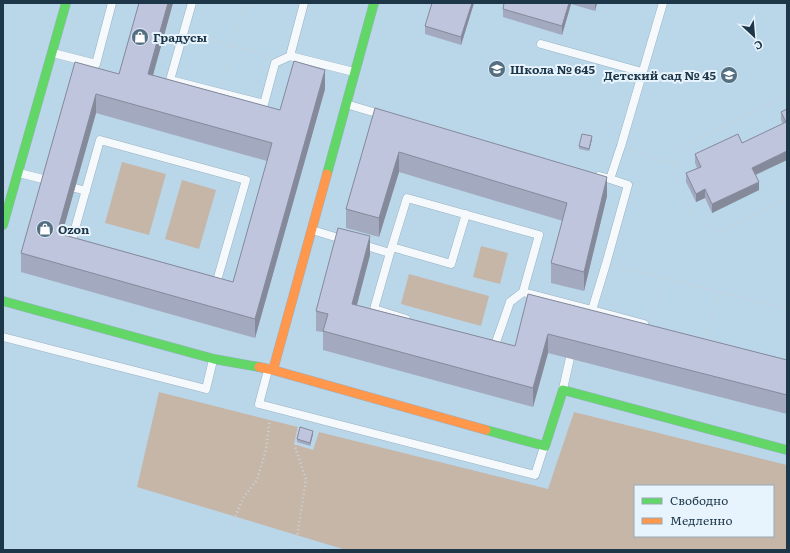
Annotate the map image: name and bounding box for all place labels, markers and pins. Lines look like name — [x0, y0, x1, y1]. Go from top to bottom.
shop icon: Градусы — [130, 27, 150, 47]
place label: Градусы — [153, 28, 207, 46]
school or university icon: Школа № 645 — [487, 59, 507, 79]
place label: Школа № 645 — [510, 60, 596, 78]
school or university icon: Детский сад № 45 — [719, 65, 739, 85]
place label: Детский сад № 45 — [604, 66, 716, 84]
shop icon: Ozon — [35, 219, 55, 239]
place label: Ozon — [58, 220, 90, 238]

